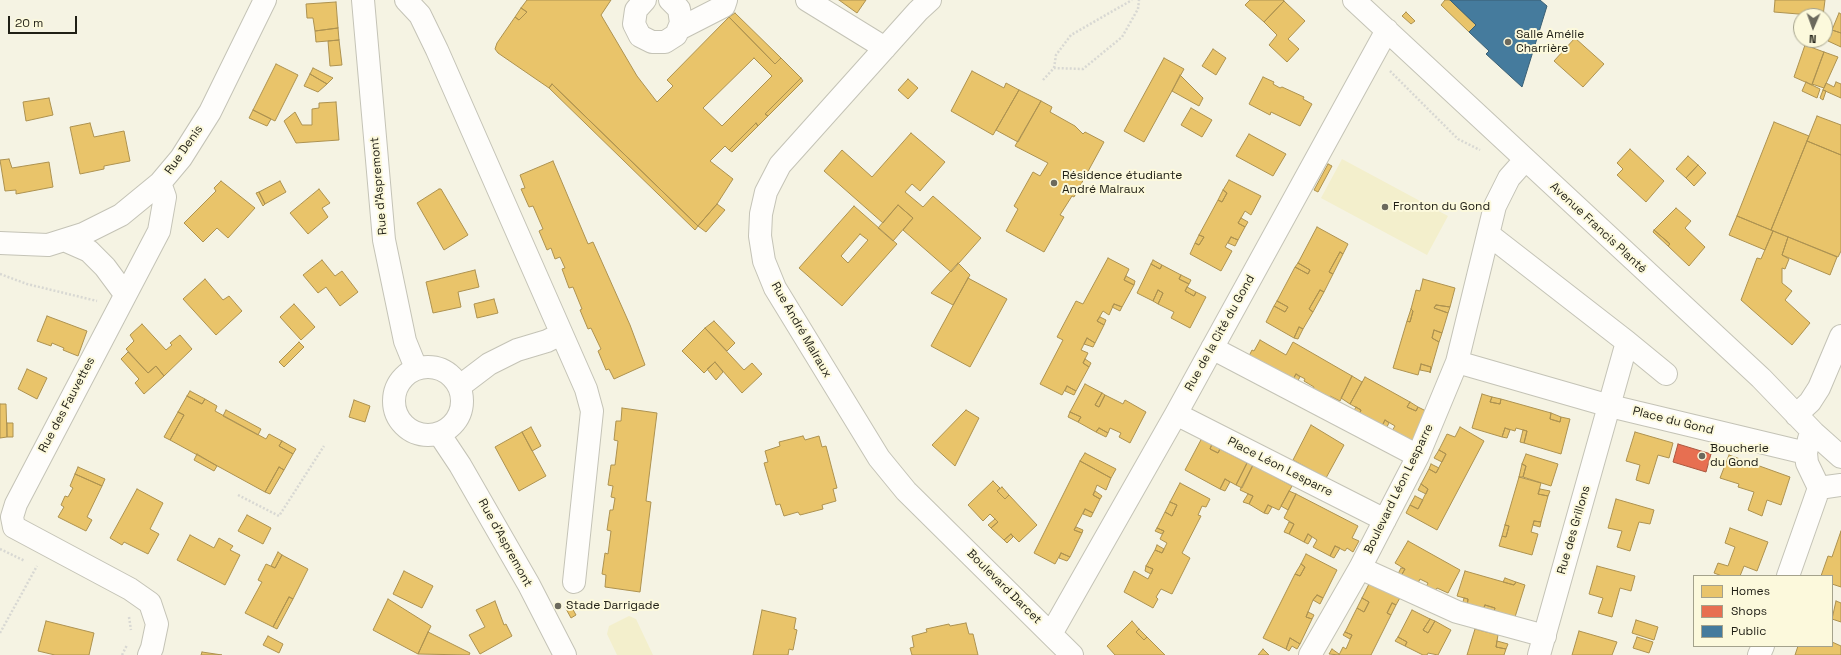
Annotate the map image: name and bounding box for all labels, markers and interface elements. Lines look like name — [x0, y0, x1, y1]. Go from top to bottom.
scale bar — [10, 8, 79, 34]
north arrow — [1793, 8, 1833, 48]
text: 20 m — [15, 15, 43, 31]
place label: Salle Amélie Charrière — [1516, 28, 1584, 56]
text: N — [1809, 32, 1817, 46]
marker: Salle Amélie Charrière — [1503, 37, 1513, 47]
street label: Rue Denis — [162, 123, 206, 177]
street label: Rue d'Aspremont — [368, 136, 390, 236]
place label: Résidence étudiante André Malraux — [1062, 169, 1182, 197]
marker: Résidence étudiante André Malraux — [1049, 178, 1059, 188]
street label: Avenue Francis Planté — [1547, 180, 1649, 276]
place label: Fronton du Gond — [1393, 200, 1490, 214]
marker: Fronton du Gond — [1380, 202, 1390, 212]
street label: Rue de la Cité du Gond — [1182, 272, 1258, 394]
street label: Rue André Malraux — [768, 280, 834, 380]
street label: Rue des Fauvettes — [36, 355, 98, 455]
street label: Place du Gond — [1631, 404, 1715, 438]
street label: Boulevard Léon Lesparre — [1361, 422, 1437, 556]
street label: Place Léon Lesparre — [1225, 434, 1335, 500]
place label: Boucherie du Gond — [1710, 442, 1769, 470]
marker: Boucherie du Gond — [1697, 451, 1707, 461]
street label: Rue des Grillons — [1554, 484, 1594, 576]
street label: Rue d'Aspremont — [475, 497, 535, 589]
street label: Boulevard Darcet — [964, 547, 1044, 627]
legend — [1693, 575, 1833, 647]
text: Homes — [1731, 583, 1770, 599]
place label: Stade Darrigade — [566, 599, 660, 613]
marker: Stade Darrigade — [553, 601, 563, 611]
text: Shops — [1731, 603, 1767, 619]
text: Public — [1731, 623, 1766, 639]

